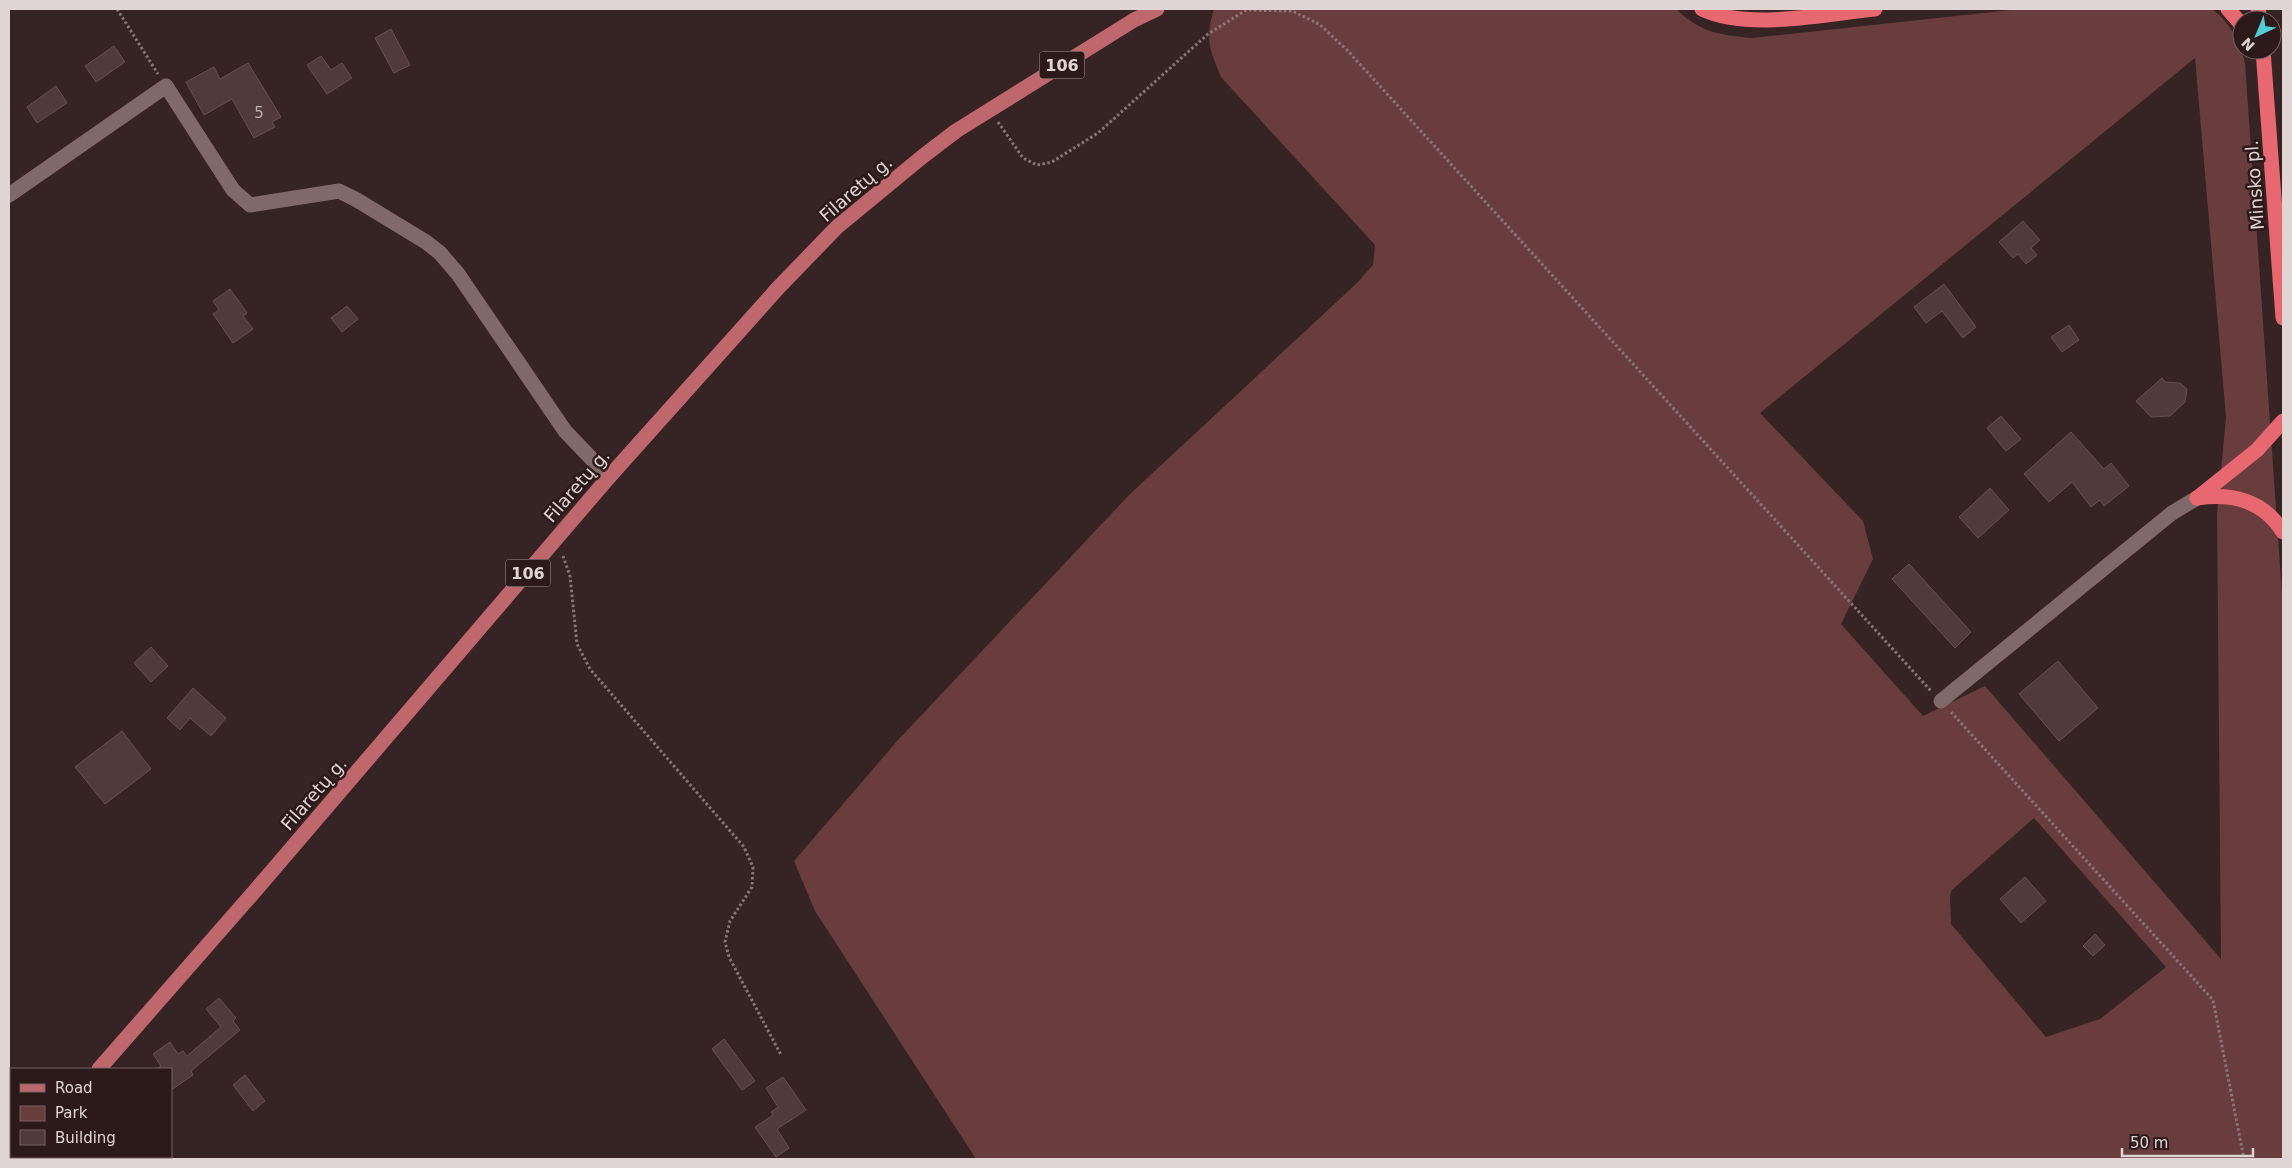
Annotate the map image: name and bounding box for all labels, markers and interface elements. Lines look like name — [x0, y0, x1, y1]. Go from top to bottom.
north arrow — [2232, 10, 2282, 60]
text: N — [2238, 35, 2258, 54]
road number: 106 — [1040, 52, 1084, 78]
house number: 5 — [254, 104, 264, 122]
street label: Minsko pl. — [2241, 139, 2268, 231]
street label: Filaretų g. — [815, 151, 896, 226]
street label: Filaretų g. — [539, 445, 614, 526]
road number: 106 — [506, 560, 550, 586]
street label: Filaretų g. — [276, 753, 351, 834]
legend — [10, 1068, 172, 1158]
text: Road — [55, 1079, 93, 1097]
text: Park — [55, 1104, 88, 1122]
scale bar — [2122, 1126, 2253, 1158]
text: Building — [55, 1129, 116, 1147]
text: 50 m — [2130, 1134, 2168, 1152]

